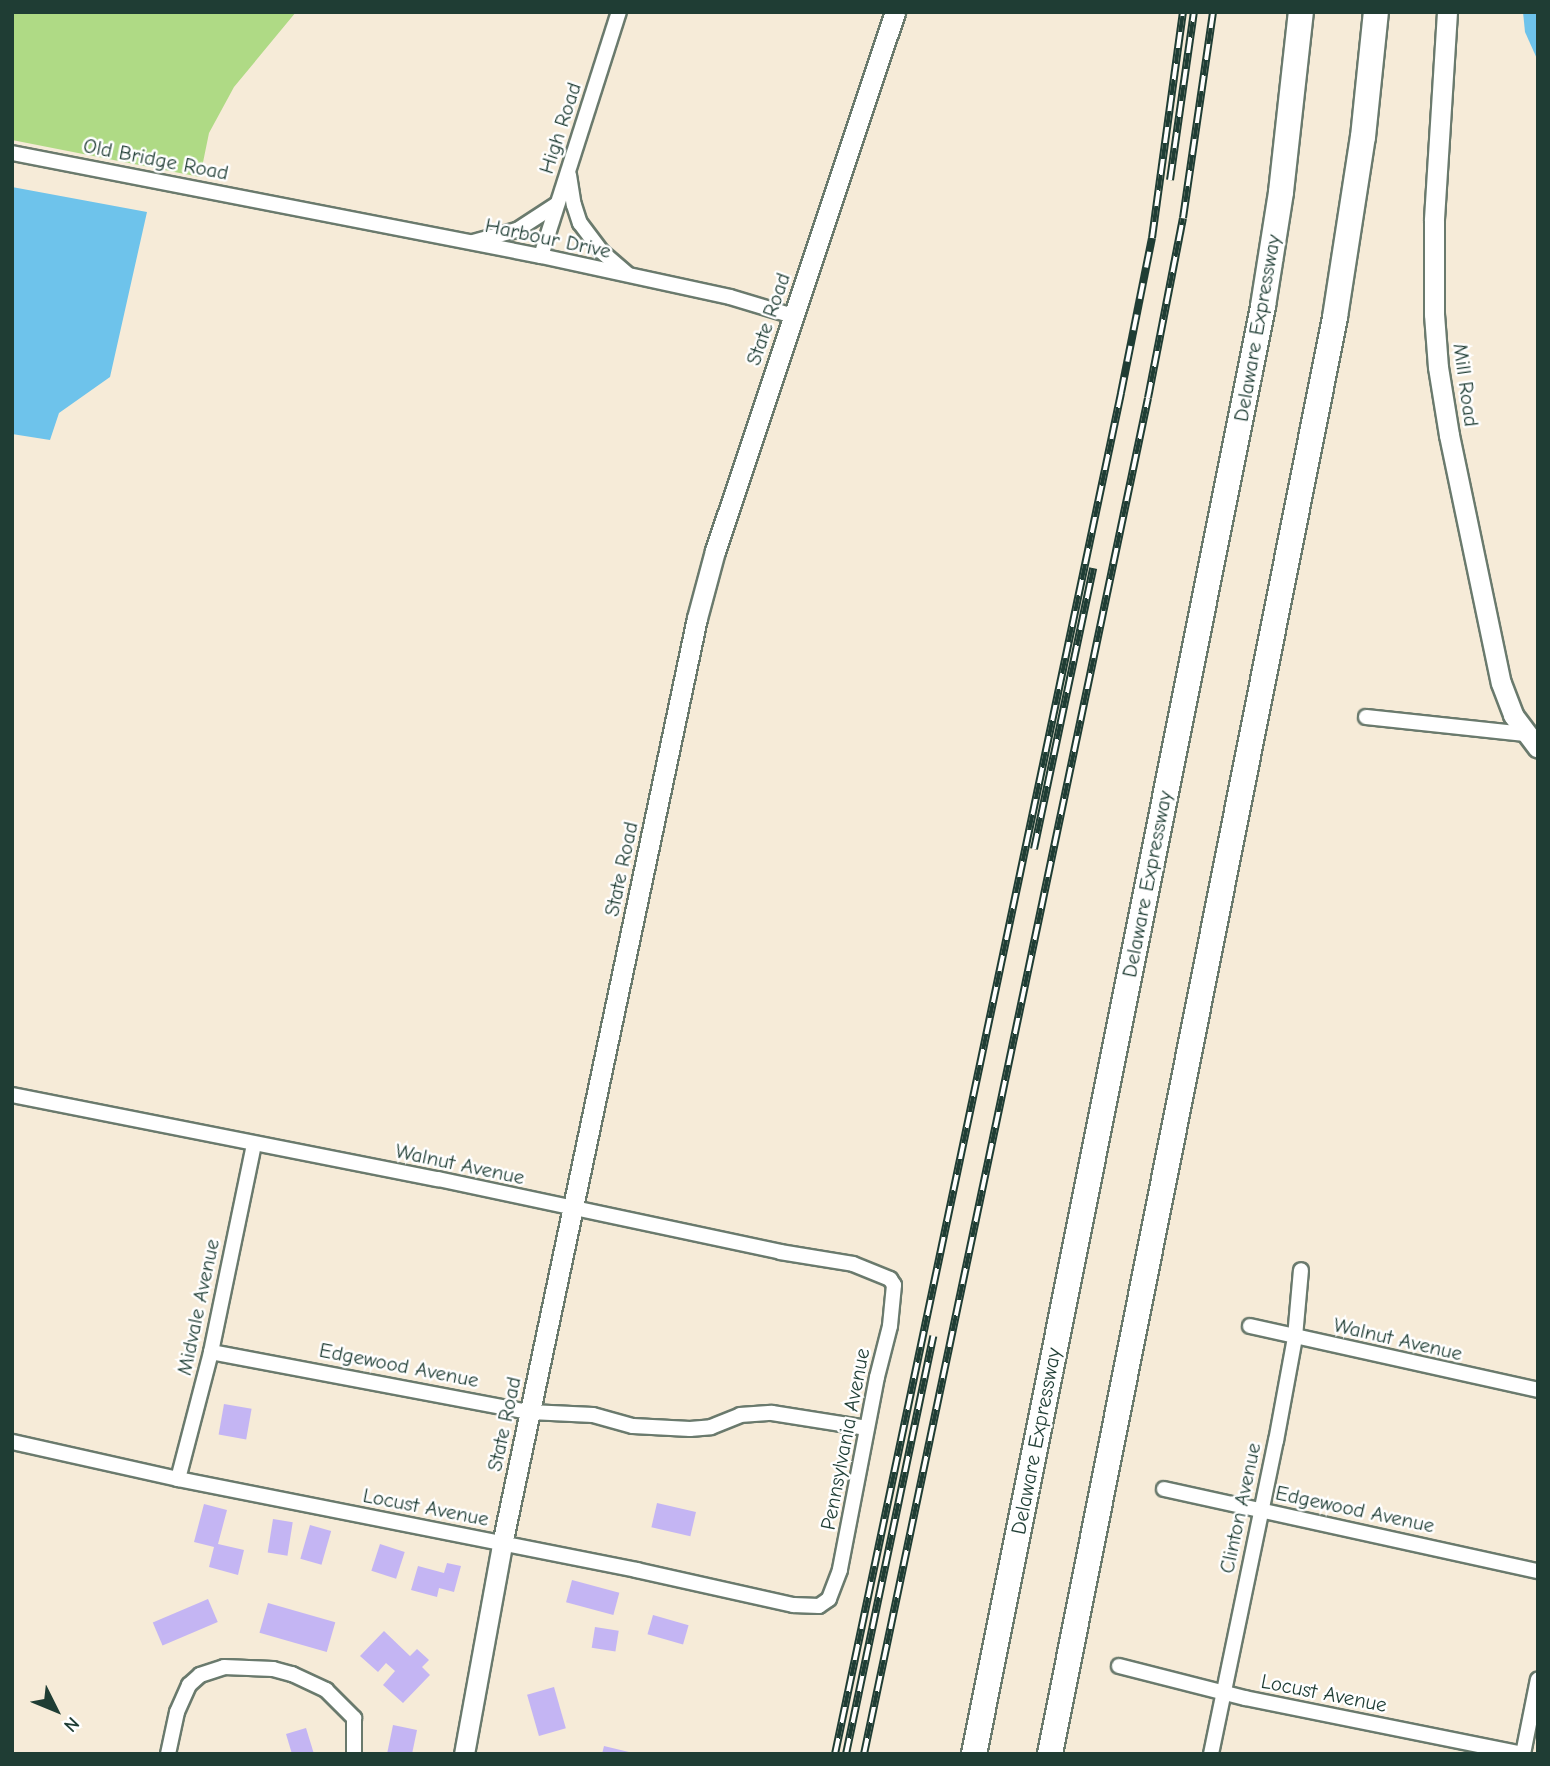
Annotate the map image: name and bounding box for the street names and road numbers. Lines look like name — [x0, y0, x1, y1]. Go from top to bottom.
street label: High Road — [533, 79, 587, 177]
street label: Old Bridge Road — [81, 133, 231, 185]
street label: Harbour Drive — [483, 212, 613, 264]
street label: Delaware Expressway — [1228, 232, 1286, 424]
street label: State Road — [740, 269, 796, 369]
street label: Mill Road — [1448, 342, 1484, 428]
street label: Delaware Expressway — [1117, 788, 1177, 980]
street label: State Road — [599, 819, 643, 919]
street label: Walnut Avenue — [393, 1138, 527, 1190]
street label: Midvale Avenue — [171, 1237, 225, 1377]
street label: Walnut Avenue — [1331, 1312, 1465, 1366]
street label: Edgewood Avenue — [317, 1337, 481, 1393]
street label: Delaware Expressway — [1006, 1345, 1066, 1537]
street label: Pennsylvania Avenue — [815, 1346, 875, 1532]
street label: State Road — [482, 1374, 526, 1474]
street label: Clinton Avenue — [1214, 1440, 1266, 1576]
street label: Edgewood Avenue — [1273, 1480, 1437, 1538]
street label: Locust Avenue — [361, 1482, 491, 1532]
street label: Locust Avenue — [1259, 1668, 1389, 1718]

